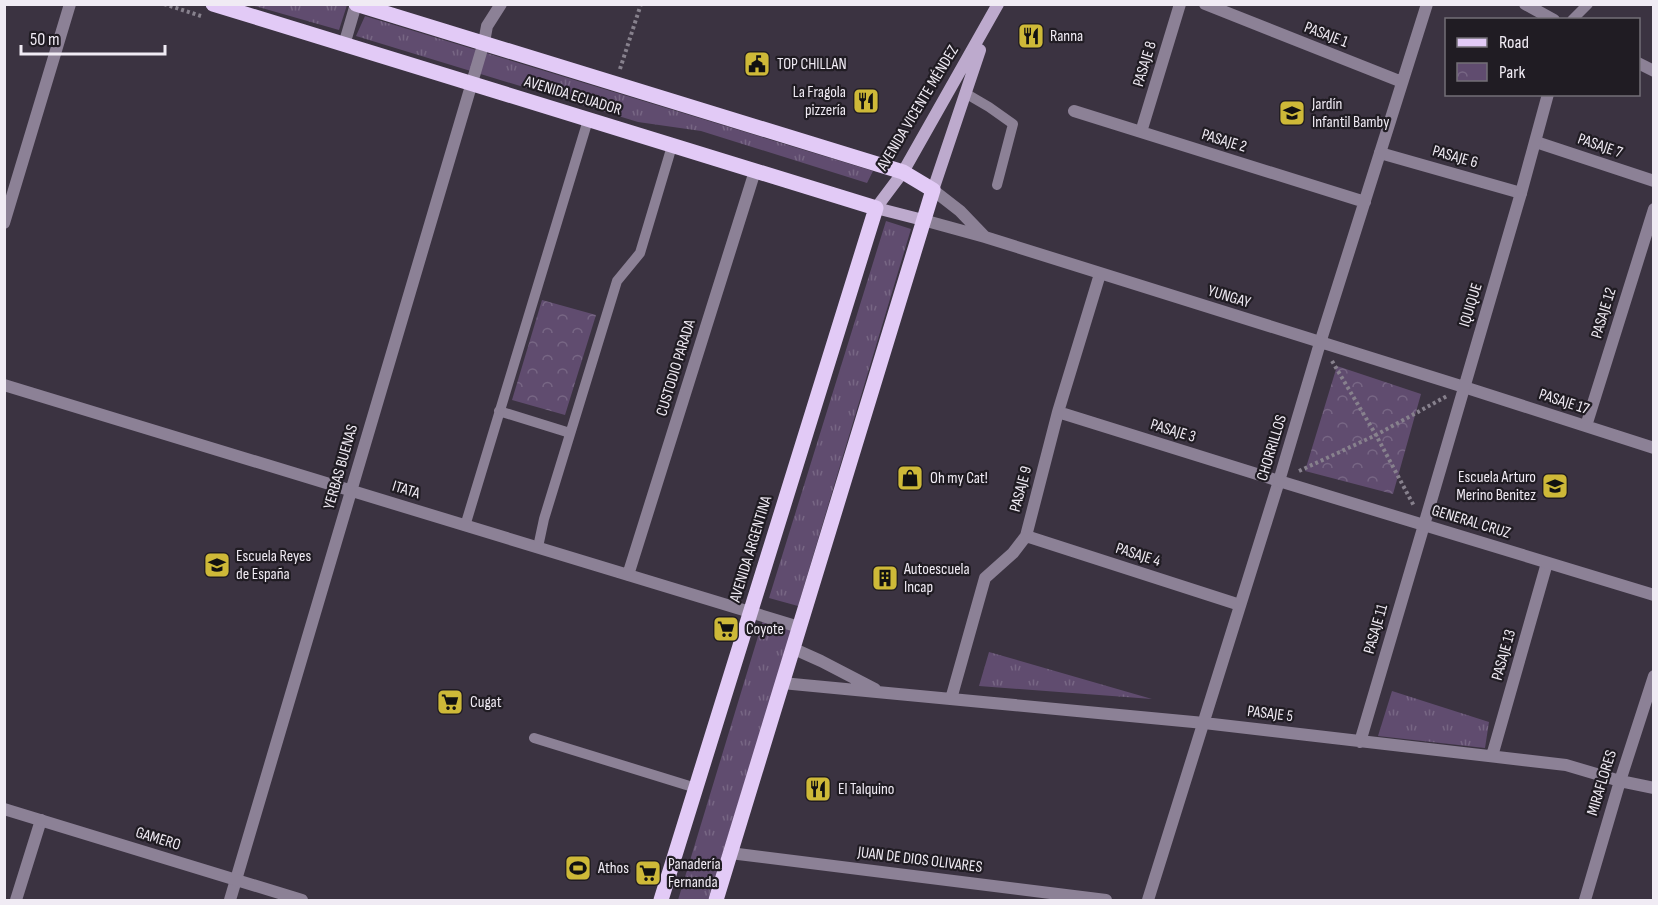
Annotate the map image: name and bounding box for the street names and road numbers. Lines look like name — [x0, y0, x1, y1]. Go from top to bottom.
street label: PASAJE 1 — [1302, 18, 1351, 52]
street label: PASAJE 8 — [1129, 39, 1161, 89]
street label: AVENIDA VICENTE MÉNDEZ — [873, 42, 963, 175]
street label: AVENIDA ECUADOR — [521, 72, 624, 120]
street label: PASAJE 2 — [1199, 125, 1249, 157]
street label: PASAJE 7 — [1575, 130, 1625, 163]
street label: PASAJE 6 — [1430, 141, 1480, 173]
street label: IQUIQUE — [1455, 281, 1487, 329]
street label: YUNGAY — [1205, 282, 1253, 313]
street label: PASAJE 12 — [1587, 285, 1621, 341]
street label: CUSTODIO PARADA — [652, 317, 700, 419]
street label: PASAJE 17 — [1537, 385, 1592, 419]
street label: CHORRILLOS — [1253, 413, 1291, 483]
street label: PASAJE 3 — [1148, 415, 1198, 447]
street label: YERBAS BUENAS — [320, 422, 362, 512]
street label: PASAJE 9 — [1006, 464, 1036, 514]
street label: ITATA — [390, 477, 422, 503]
street label: AVENIDA ARGENTINA — [726, 493, 776, 605]
street label: GENERAL CRUZ — [1429, 501, 1513, 543]
street label: PASAJE 4 — [1113, 539, 1163, 571]
street label: PASAJE 11 — [1360, 602, 1392, 656]
street label: PASAJE 13 — [1488, 627, 1520, 683]
street label: PASAJE 5 — [1246, 702, 1294, 726]
street label: MIRAFLORES — [1583, 748, 1621, 818]
street label: GAMERO — [133, 823, 183, 855]
street label: JUAN DE DIOS OLIVARES — [856, 843, 984, 877]

